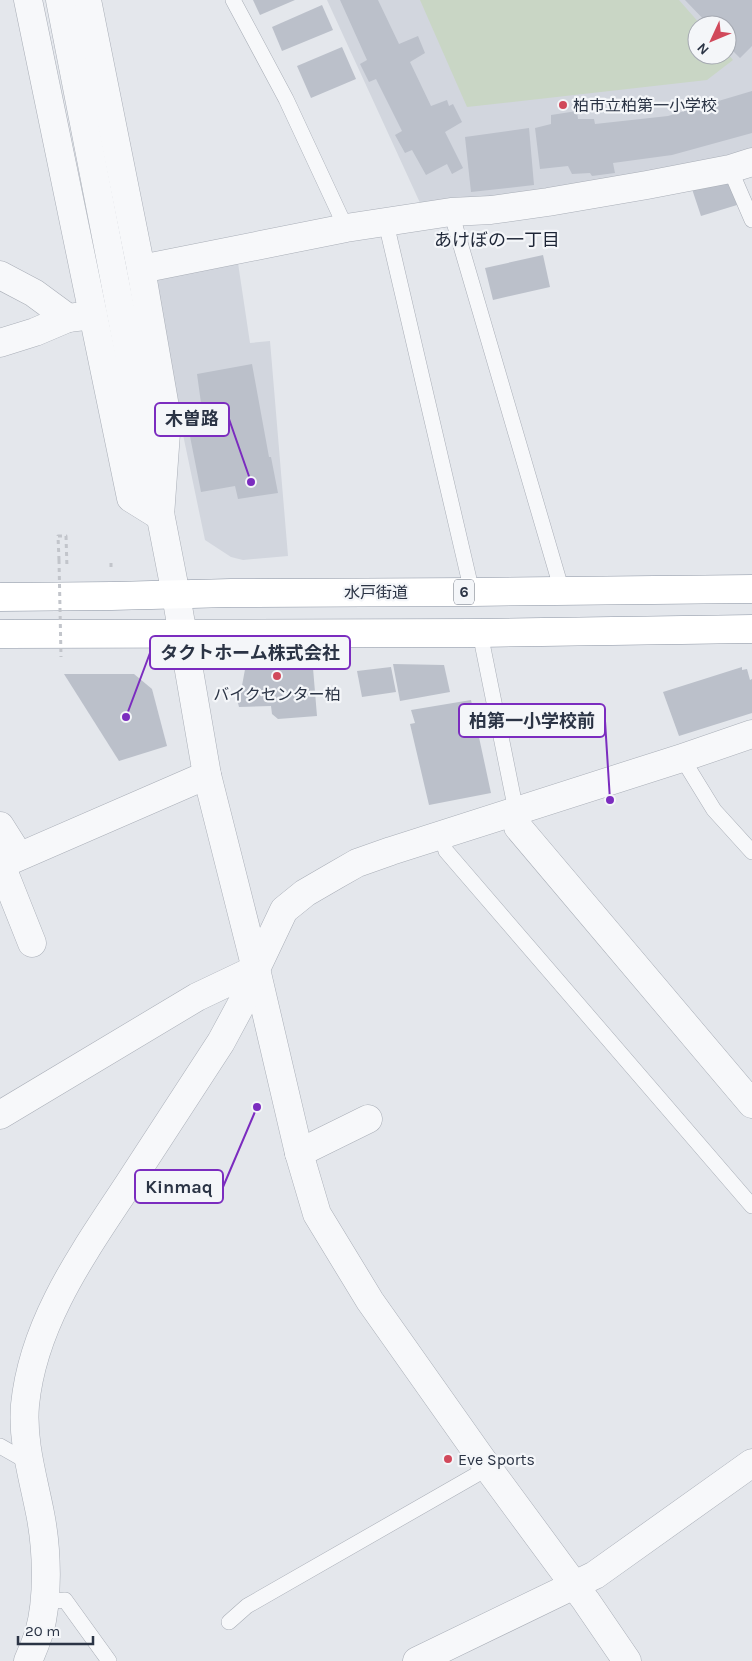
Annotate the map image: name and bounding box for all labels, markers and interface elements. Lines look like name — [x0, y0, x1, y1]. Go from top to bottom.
north arrow — [687, 15, 737, 65]
text: N — [693, 39, 713, 58]
place label: 柏市立柏第一小学校 — [573, 96, 717, 115]
marker: 柏市立柏第一小学校 — [557, 99, 569, 111]
district label: あけぼの一丁目 — [434, 229, 560, 251]
callout: 木曽路 — [155, 403, 229, 436]
text: 木曽路 — [165, 408, 219, 430]
road number: 6 — [454, 580, 474, 604]
street label: 水戸街道 — [344, 583, 408, 602]
callout: タクトホーム株式会社 — [150, 636, 350, 669]
text: タクトホーム株式会社 — [160, 642, 340, 664]
marker: バイクセンター柏 — [271, 670, 283, 682]
place label: バイクセンター柏 — [213, 685, 341, 704]
callout: 柏第一小学校前 — [459, 704, 605, 737]
text: 柏第一小学校前 — [469, 710, 595, 732]
callout: Kinmaq — [135, 1170, 223, 1203]
text: Kinmaq — [145, 1176, 213, 1198]
place label: Eve Sports — [458, 1450, 535, 1469]
marker: Eve Sports — [442, 1453, 454, 1465]
scale bar — [18, 1614, 92, 1646]
text: 20 m — [25, 1622, 60, 1640]

